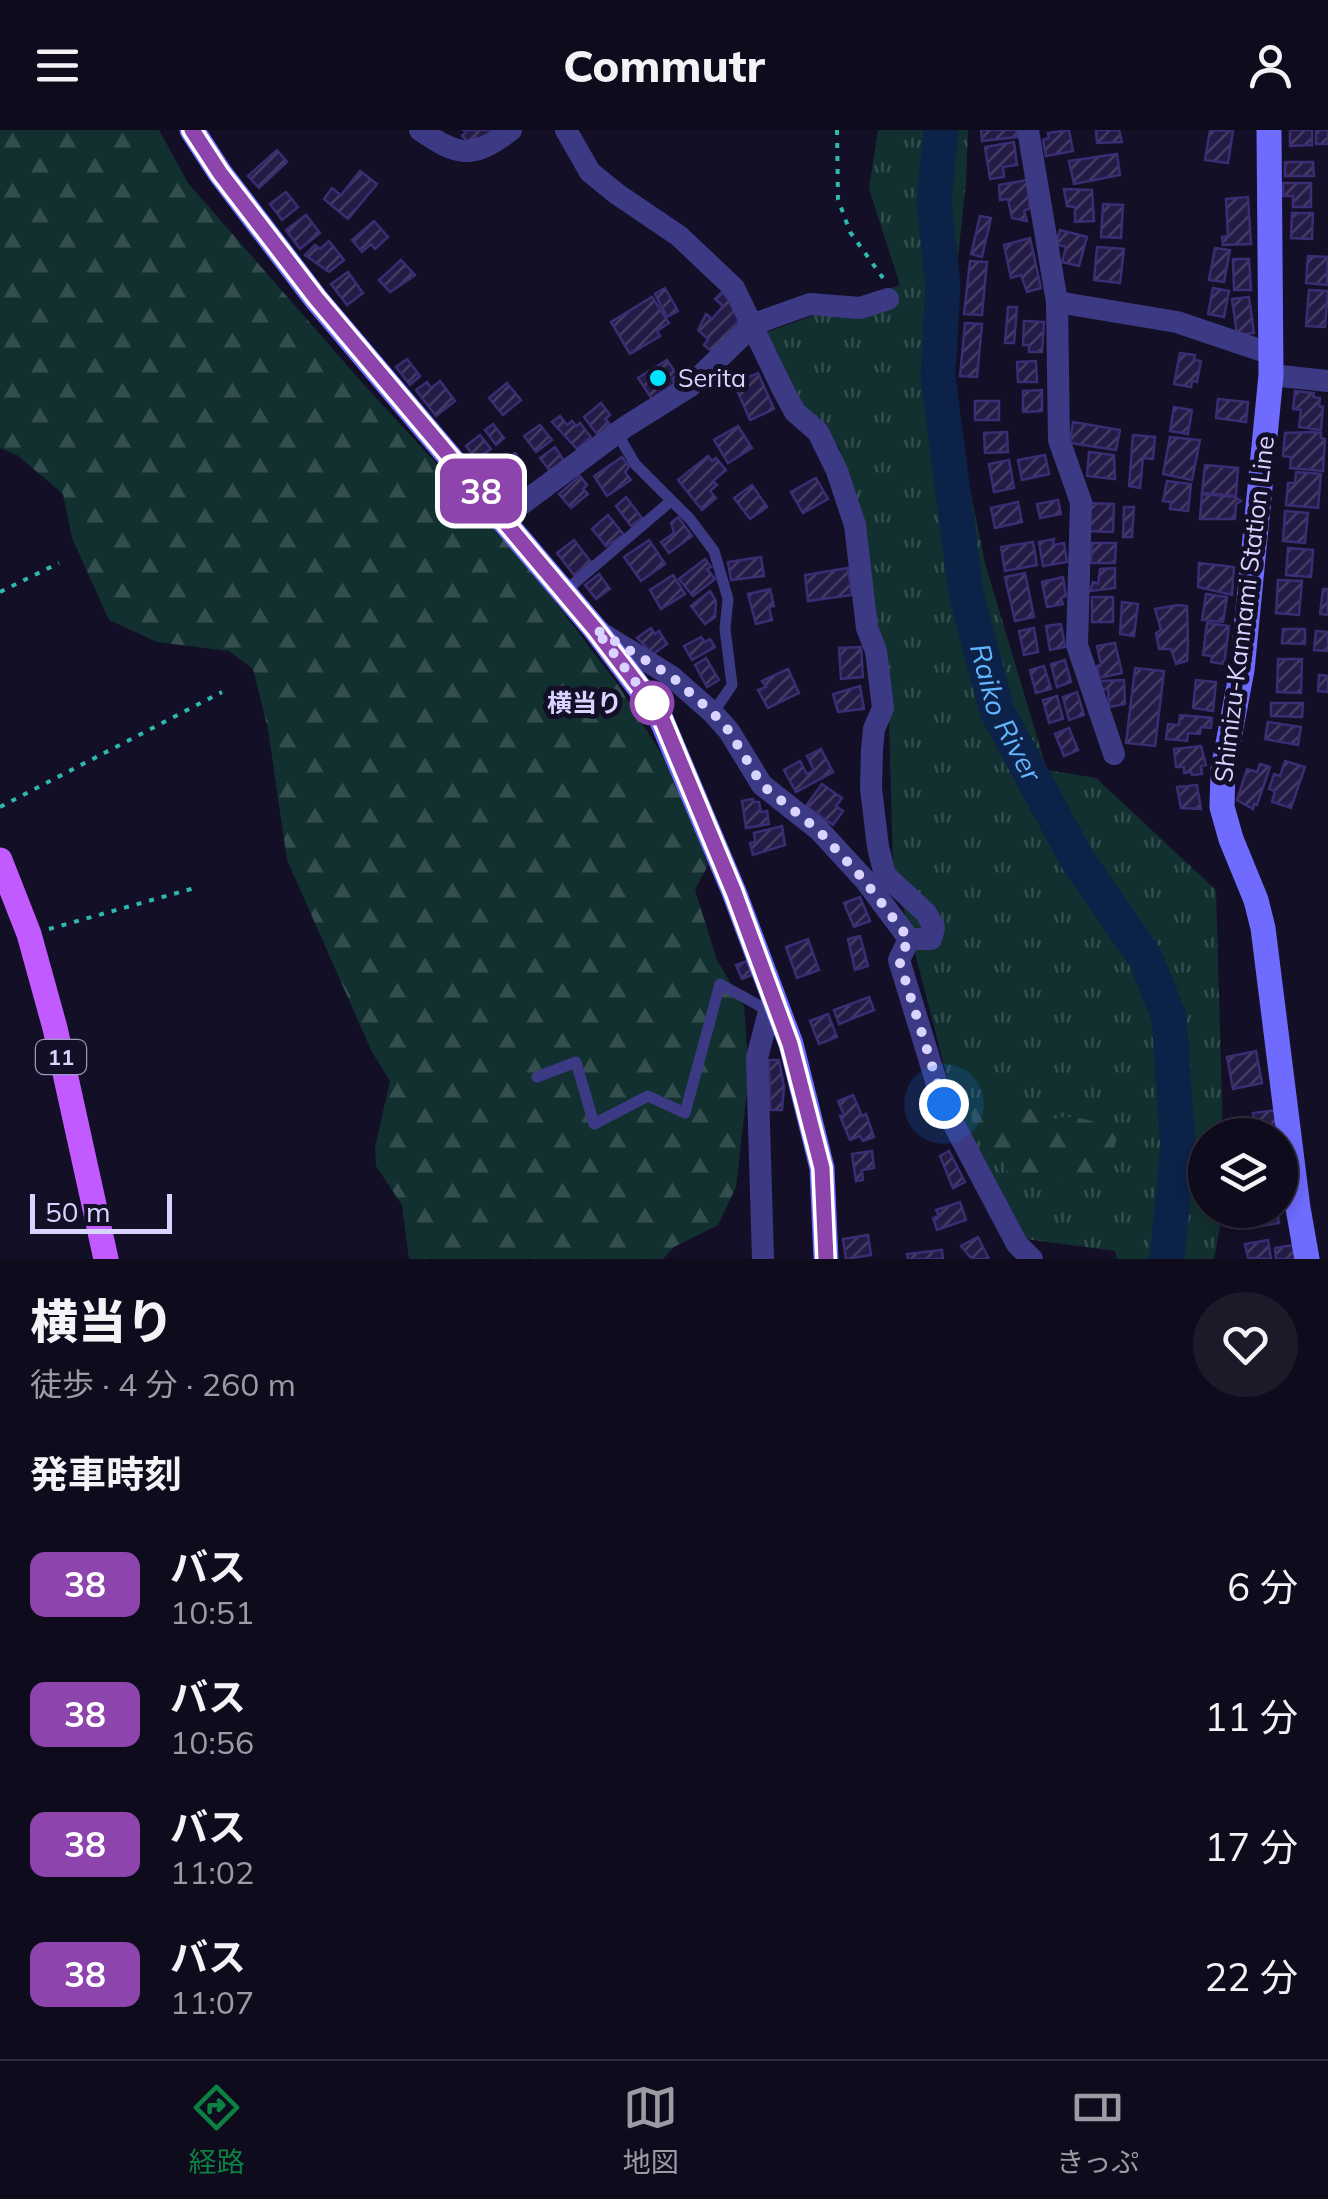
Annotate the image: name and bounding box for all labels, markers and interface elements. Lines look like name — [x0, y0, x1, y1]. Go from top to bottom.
text: Commutr — [563, 37, 765, 93]
icon: menu — [30, 38, 85, 93]
icon: person — [1243, 38, 1298, 93]
place label: Serita — [678, 362, 746, 393]
marker: Serita — [647, 367, 669, 389]
street label: Shimizu-Kannami Station Line — [1207, 434, 1280, 784]
line badge: 38 — [436, 458, 526, 524]
text: 38 — [460, 469, 502, 513]
water label: Raiko River — [963, 640, 1050, 789]
marker: 横当り — [631, 682, 673, 724]
place label: 横当り — [547, 687, 622, 718]
road number: 11 — [36, 1040, 86, 1074]
your location — [919, 1079, 969, 1129]
map controls — [1188, 1118, 1298, 1228]
button: layers — [1188, 1118, 1298, 1228]
scale bar — [30, 1189, 172, 1234]
text: 50 m — [45, 1194, 111, 1229]
text: 横当り — [30, 1291, 174, 1351]
button: heart — [1193, 1292, 1298, 1397]
text: 徒歩 · 4 分 · 260 m — [30, 1364, 296, 1404]
text: 発車時刻 — [30, 1450, 182, 1498]
text: バス — [170, 1543, 246, 1591]
text: 38 — [64, 1562, 106, 1606]
text: 6 分 — [1227, 1563, 1298, 1611]
text: 10:51 — [170, 1592, 254, 1632]
text: バス — [170, 1673, 246, 1721]
text: 38 — [64, 1692, 106, 1736]
text: 11 分 — [1204, 1693, 1298, 1741]
text: 10:56 — [170, 1722, 254, 1762]
text: バス — [170, 1803, 246, 1851]
text: 38 — [64, 1822, 106, 1866]
text: 17 分 — [1204, 1823, 1298, 1871]
text: 11:02 — [170, 1852, 254, 1892]
text: バス — [170, 1933, 246, 1981]
text: 38 — [64, 1952, 106, 1996]
text: 22 分 — [1204, 1953, 1298, 2001]
text: 11:07 — [170, 1982, 254, 2022]
tab: 経路 — [189, 2080, 245, 2180]
tab: 地図 — [623, 2080, 679, 2180]
tab: きっぷ — [1056, 2080, 1139, 2180]

